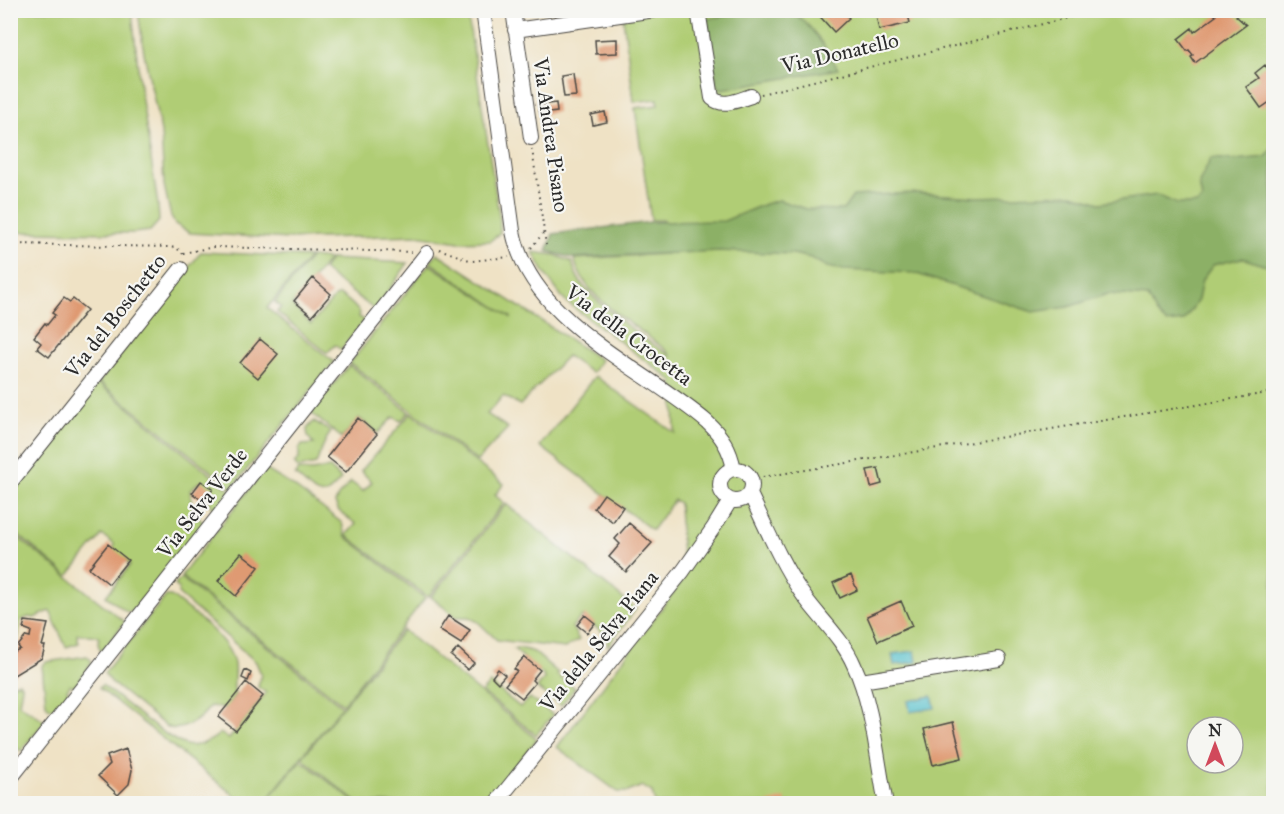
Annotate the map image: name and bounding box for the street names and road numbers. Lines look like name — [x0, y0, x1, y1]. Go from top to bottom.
street label: Via Donatello — [778, 27, 901, 79]
street label: Via Andrea Pisano — [527, 55, 575, 214]
street label: Via del Boschetto — [58, 249, 172, 384]
street label: Via della Crocetta — [560, 278, 698, 391]
street label: Via Selva Verde — [150, 443, 253, 564]
street label: Via della Selva Piana — [533, 565, 664, 718]

